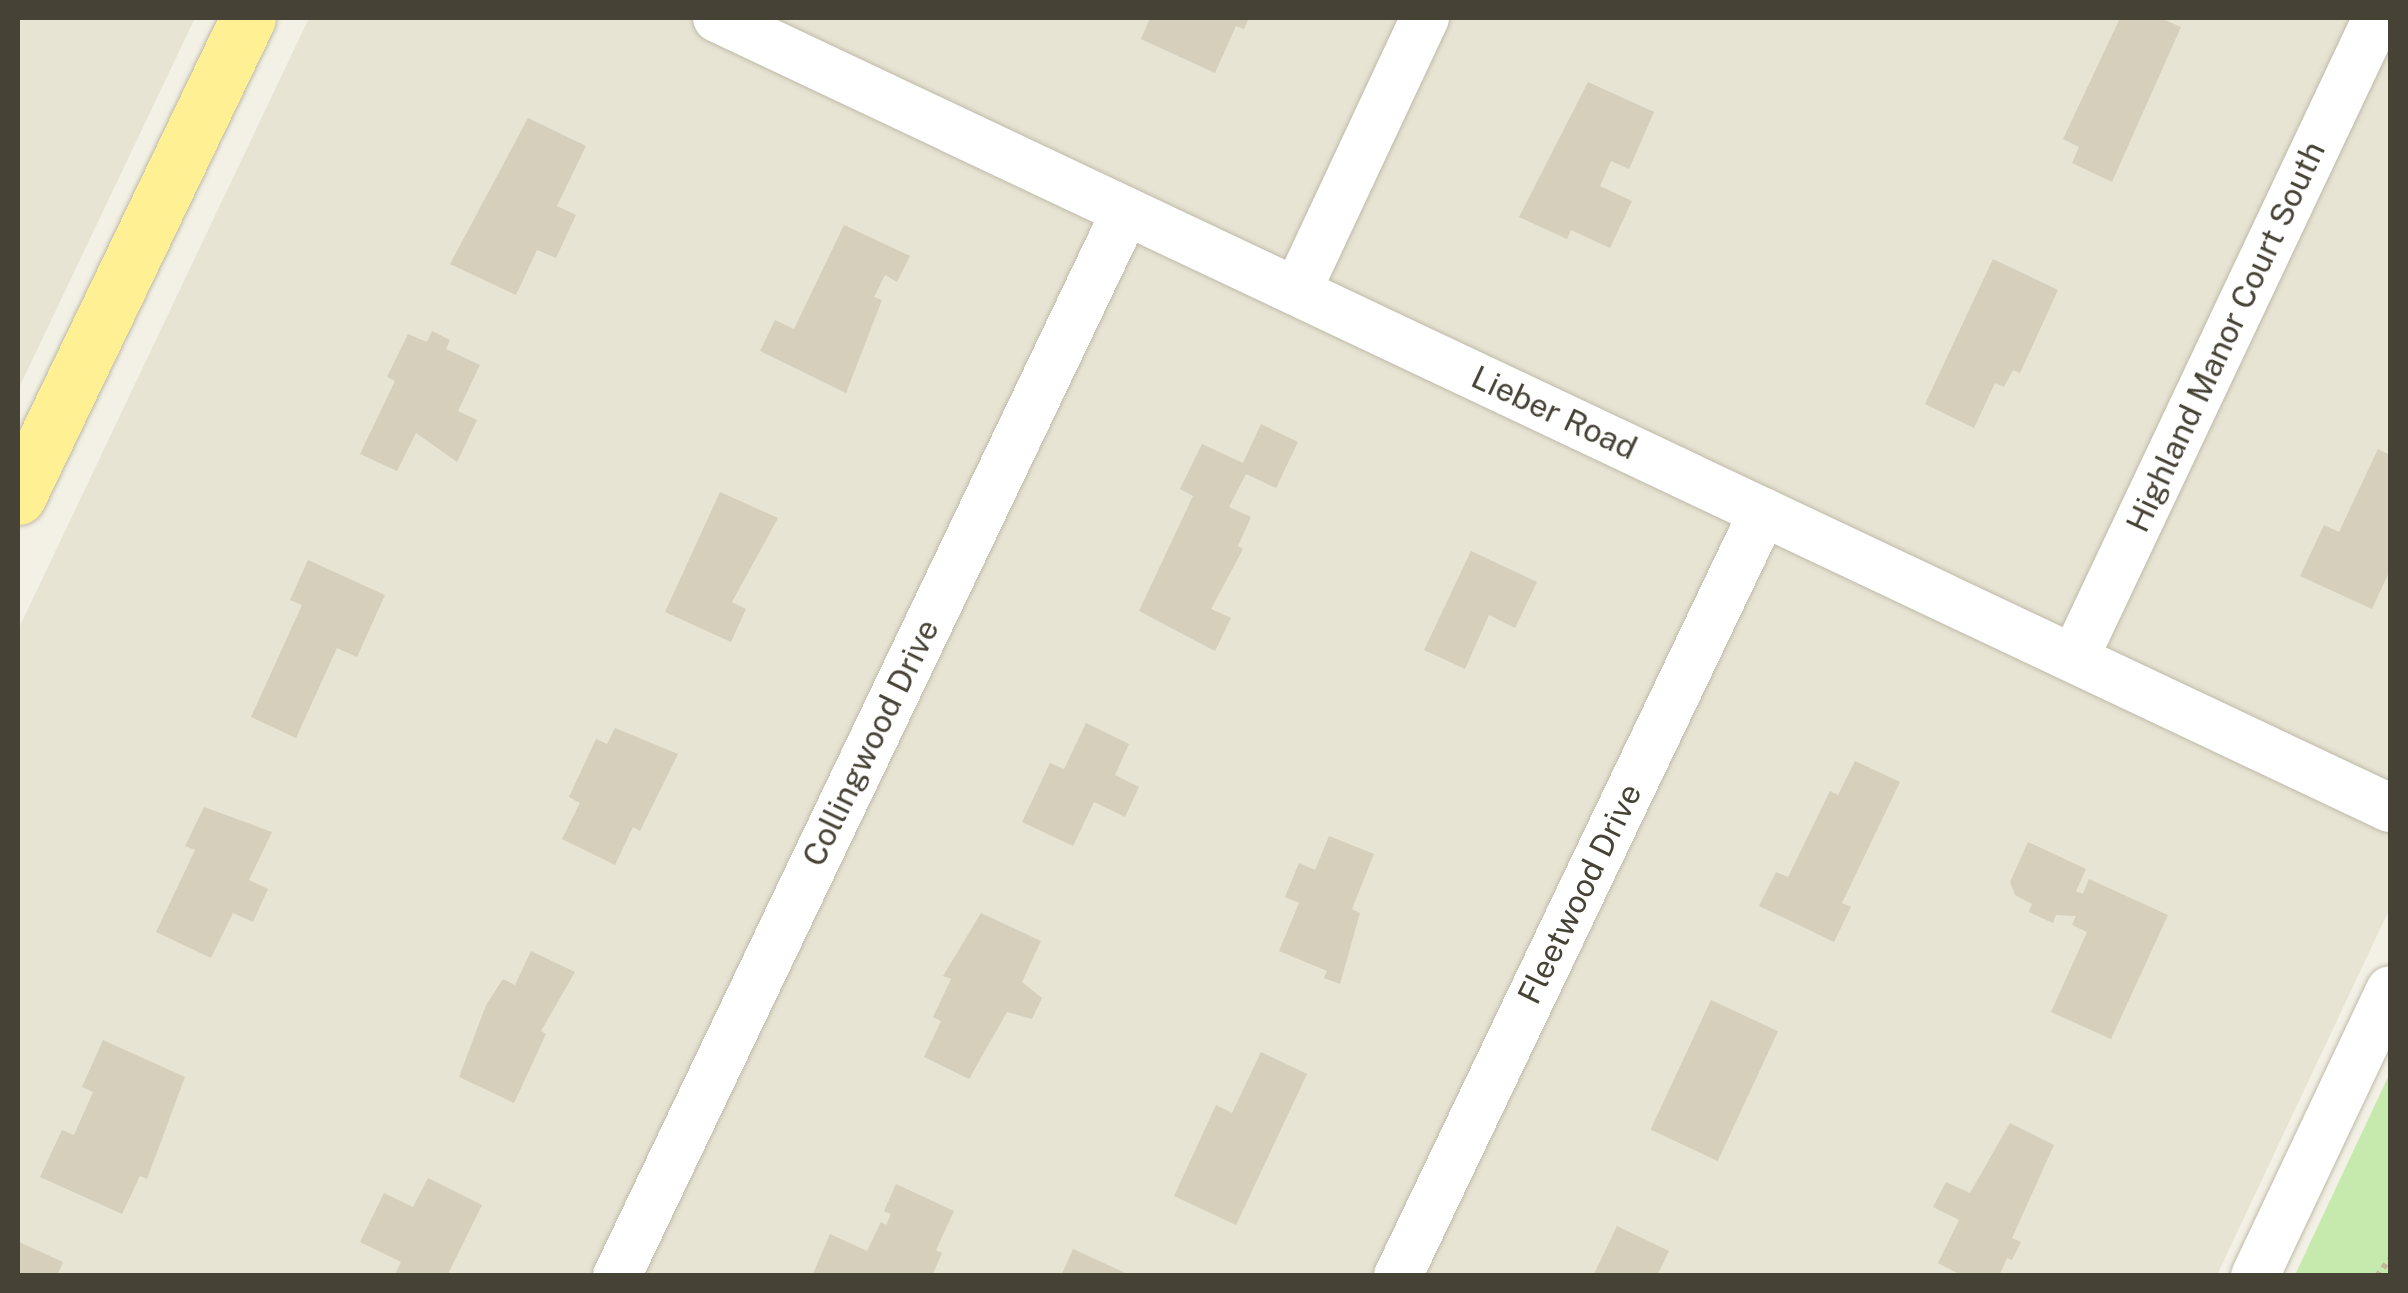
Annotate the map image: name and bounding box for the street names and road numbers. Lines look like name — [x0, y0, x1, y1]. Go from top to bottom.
street label: Highland Manor Court South — [2119, 136, 2333, 538]
street label: Lieber Road — [1465, 358, 1643, 468]
street label: Collingwood Drive — [795, 613, 947, 873]
street label: Fleetwood Drive — [1510, 778, 1650, 1010]

